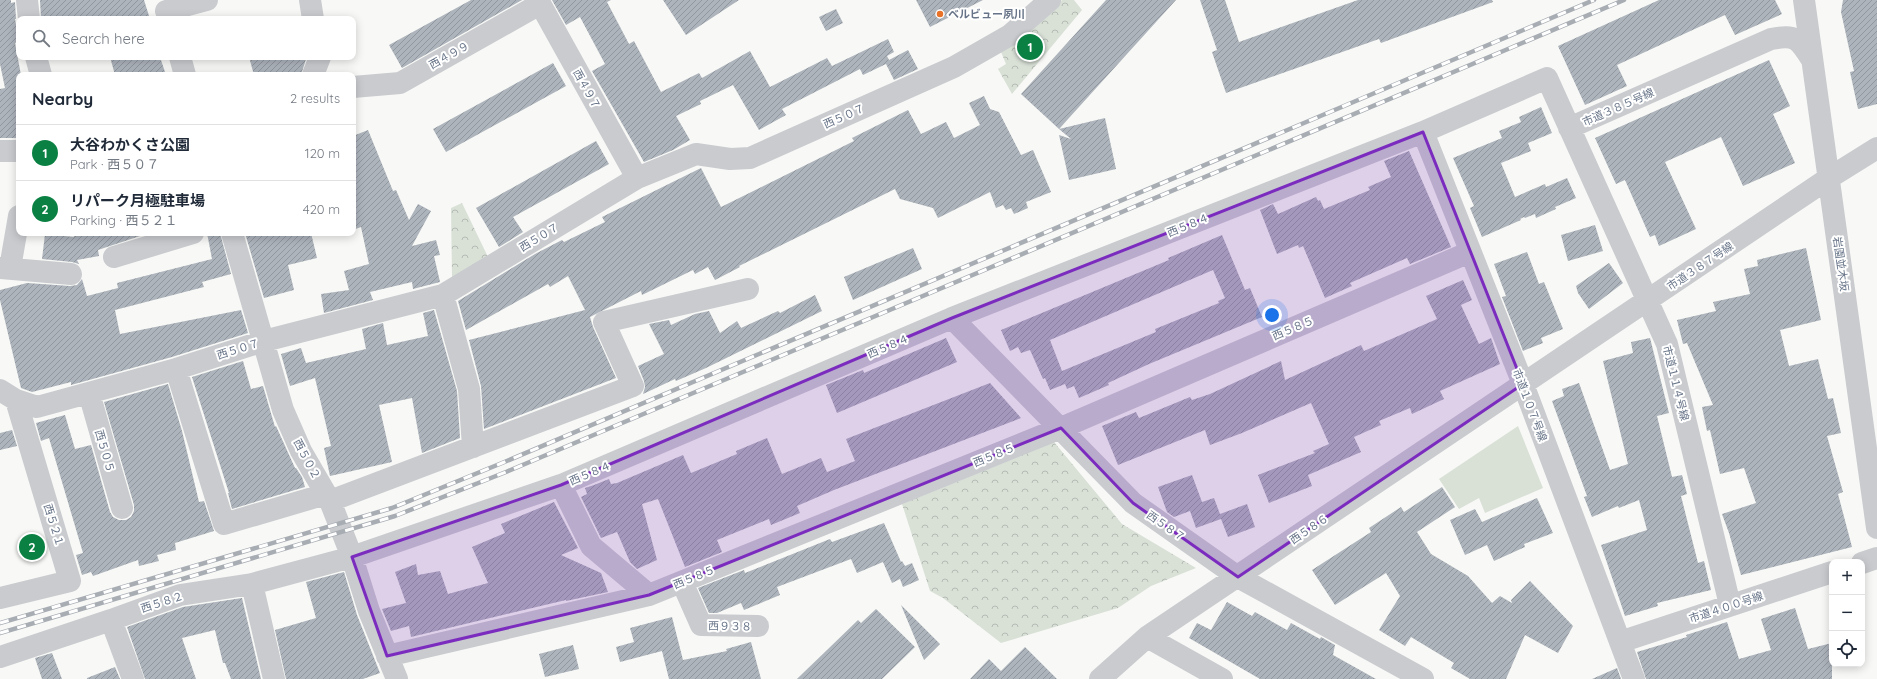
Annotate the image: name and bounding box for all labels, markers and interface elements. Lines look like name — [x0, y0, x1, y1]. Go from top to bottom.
place label: ベルビュー夙川 — [948, 7, 1025, 21]
marker: ベルビュー夙川 — [935, 9, 945, 19]
search box — [16, 16, 356, 60]
icon: search — [30, 27, 52, 49]
text: Search here — [62, 29, 145, 48]
pin: 1 — [1017, 32, 1043, 62]
street label: 西４９９ — [426, 38, 472, 72]
street label: 西４９７ — [570, 66, 604, 112]
street label: 市道３８５号線 — [1580, 85, 1656, 129]
text: Nearby — [32, 88, 93, 109]
text: 2 results — [290, 90, 340, 106]
street label: 西５０７ — [821, 101, 867, 131]
text: 大谷わかくさ公園 — [70, 135, 190, 154]
text: 1 — [42, 145, 48, 161]
text: 120 m — [305, 145, 340, 161]
text: Park · 西５０７ — [70, 156, 159, 172]
text: リパーク月極駐車場 — [70, 191, 205, 210]
text: 2 — [41, 201, 49, 217]
text: 420 m — [303, 201, 340, 217]
street label: 西５８４ — [1165, 210, 1211, 240]
text: Parking · 西５２１ — [70, 212, 178, 228]
street label: 西５０７ — [517, 220, 561, 254]
street label: 岩園並木坂 — [1830, 236, 1852, 292]
street label: 市道３８７号線 — [1664, 239, 1736, 293]
your location — [1262, 305, 1282, 325]
street label: 西５８５ — [1270, 313, 1316, 343]
street label: 西５８４ — [865, 331, 911, 361]
street label: 西５０７ — [215, 336, 261, 362]
street label: 市道１１４号線 — [1660, 344, 1692, 422]
street label: 市道１０７号線 — [1510, 367, 1550, 443]
street label: 西５０５ — [92, 428, 118, 474]
street label: 西５０２ — [290, 436, 324, 482]
street label: 西５８５ — [971, 440, 1017, 470]
street label: 西５８４ — [567, 458, 613, 488]
street label: 西５２１ — [41, 502, 67, 548]
street label: 西５８７ — [1144, 508, 1188, 544]
street label: 西５８６ — [1287, 511, 1331, 547]
pin: 2 — [19, 532, 45, 562]
map controls — [1829, 559, 1865, 667]
button: + — [1829, 559, 1865, 595]
street label: 西５８５ — [671, 562, 717, 592]
street label: 市道４００号線 — [1687, 588, 1765, 626]
street label: 西５８２ — [139, 589, 185, 615]
button: − — [1829, 595, 1865, 631]
street label: 西９３８ — [708, 619, 752, 633]
button: locate — [1829, 631, 1865, 667]

